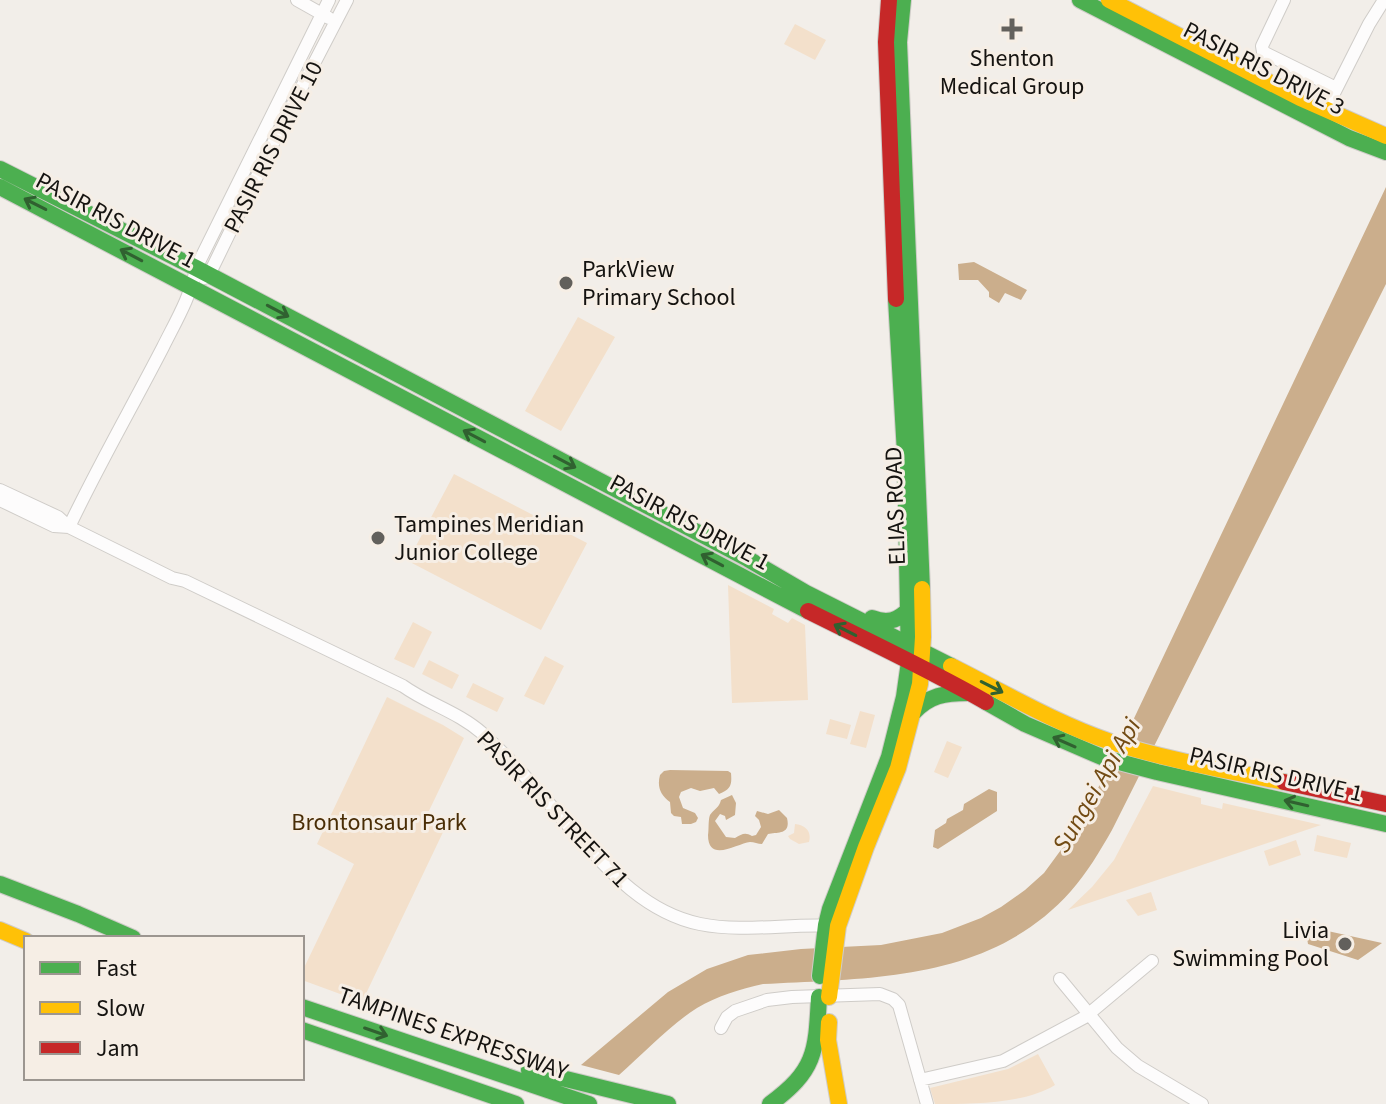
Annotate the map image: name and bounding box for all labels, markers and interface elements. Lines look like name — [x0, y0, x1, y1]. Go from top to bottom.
street label: PASIR RIS DRIVE 3 — [1177, 13, 1351, 124]
marker: Shenton Medical Group — [1001, 18, 1023, 40]
place label: Shenton Medical Group — [940, 41, 1084, 104]
street label: PASIR RIS DRIVE 10 — [215, 55, 332, 239]
street label: PASIR RIS DRIVE 1 — [29, 163, 202, 277]
one-way arrow — [24, 196, 48, 212]
one-way arrow — [120, 247, 144, 262]
place label: ParkView Primary School — [582, 252, 736, 315]
marker: ParkView Primary School — [557, 274, 575, 292]
one-way arrow — [265, 303, 289, 319]
one-way arrow — [463, 427, 486, 443]
street label: ELIAS ROAD — [876, 446, 915, 566]
one-way arrow — [553, 454, 576, 470]
street label: PASIR RIS DRIVE 1 — [603, 465, 776, 579]
place label: Tampines Meridian Junior College — [394, 507, 584, 570]
marker: Tampines Meridian Junior College — [369, 529, 387, 547]
one-way arrow — [700, 552, 724, 568]
one-way arrow — [833, 621, 857, 637]
one-way arrow — [979, 680, 1003, 695]
water label: Sungei Api Api — [1043, 710, 1150, 859]
street label: PASIR RIS STREET 71 — [468, 723, 637, 896]
one-way arrow — [1052, 733, 1077, 748]
street label: PASIR RIS DRIVE 1 — [1186, 738, 1366, 811]
one-way arrow — [1283, 795, 1309, 810]
park label: Brontonsaur Park — [291, 805, 467, 840]
place label: Livia Swimming Pool — [1172, 913, 1329, 976]
marker: Livia Swimming Pool — [1336, 935, 1354, 953]
legend — [24, 936, 304, 1080]
text: Fast — [96, 951, 137, 986]
street label: TAMPINES EXPRESSWAY — [333, 978, 573, 1089]
text: Slow — [96, 991, 145, 1026]
one-way arrow — [363, 1026, 388, 1041]
text: Jam — [96, 1031, 140, 1066]

